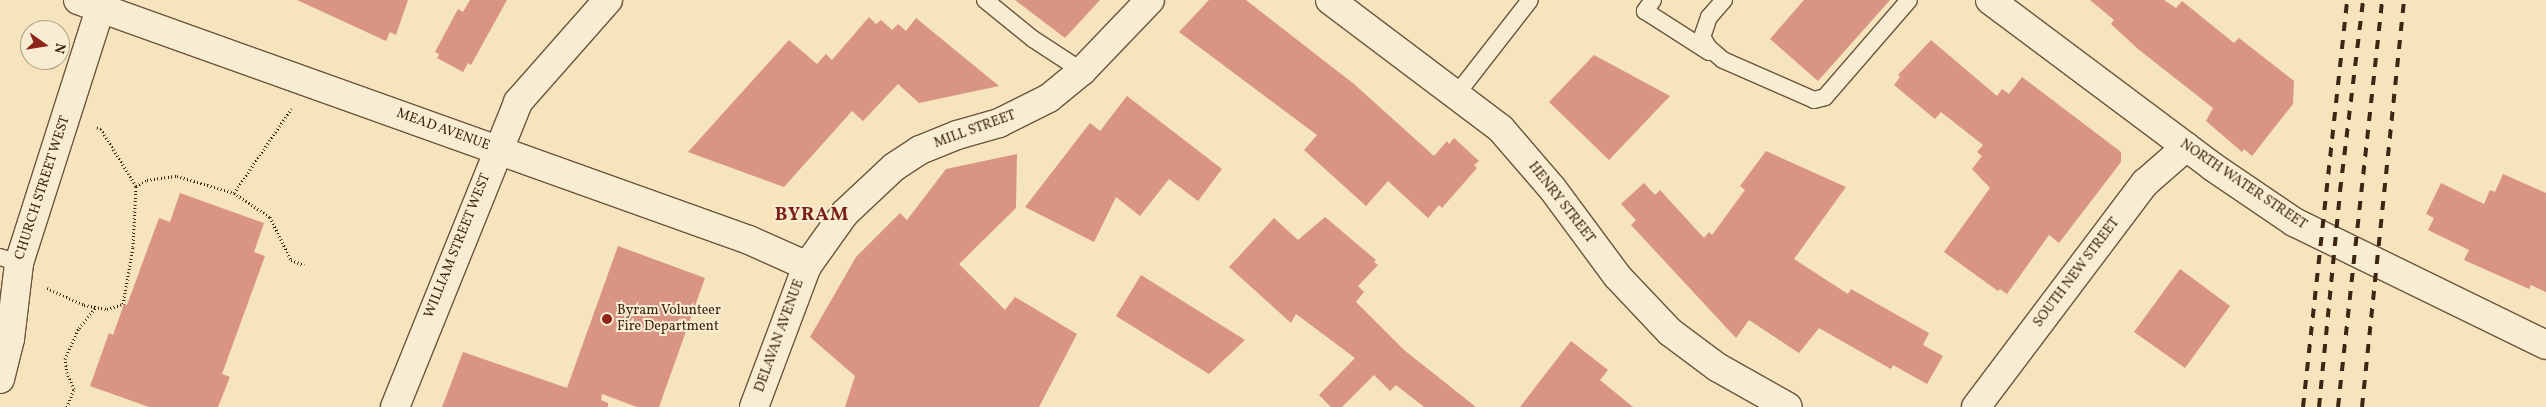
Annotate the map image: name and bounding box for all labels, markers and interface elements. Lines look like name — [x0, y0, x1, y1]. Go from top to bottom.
north arrow — [20, 20, 70, 70]
text: N — [49, 41, 70, 55]
street label: MEAD AVENUE — [394, 105, 492, 155]
street label: MILL STREET — [932, 107, 1018, 153]
street label: CHURCH STREET WEST — [12, 114, 74, 262]
street label: NORTH WATER STREET — [2176, 136, 2310, 234]
street label: HENRY STREET — [1524, 159, 1598, 247]
street label: WILLIAM STREET WEST — [421, 171, 495, 321]
district label: BYRAM — [774, 205, 850, 227]
street label: SOUTH NEW STREET — [2030, 215, 2124, 331]
street label: DELAVAN AVENUE — [752, 277, 808, 395]
place label: Byram Volunteer Fire Department — [617, 303, 721, 336]
marker: Byram Volunteer Fire Department — [601, 313, 613, 325]

